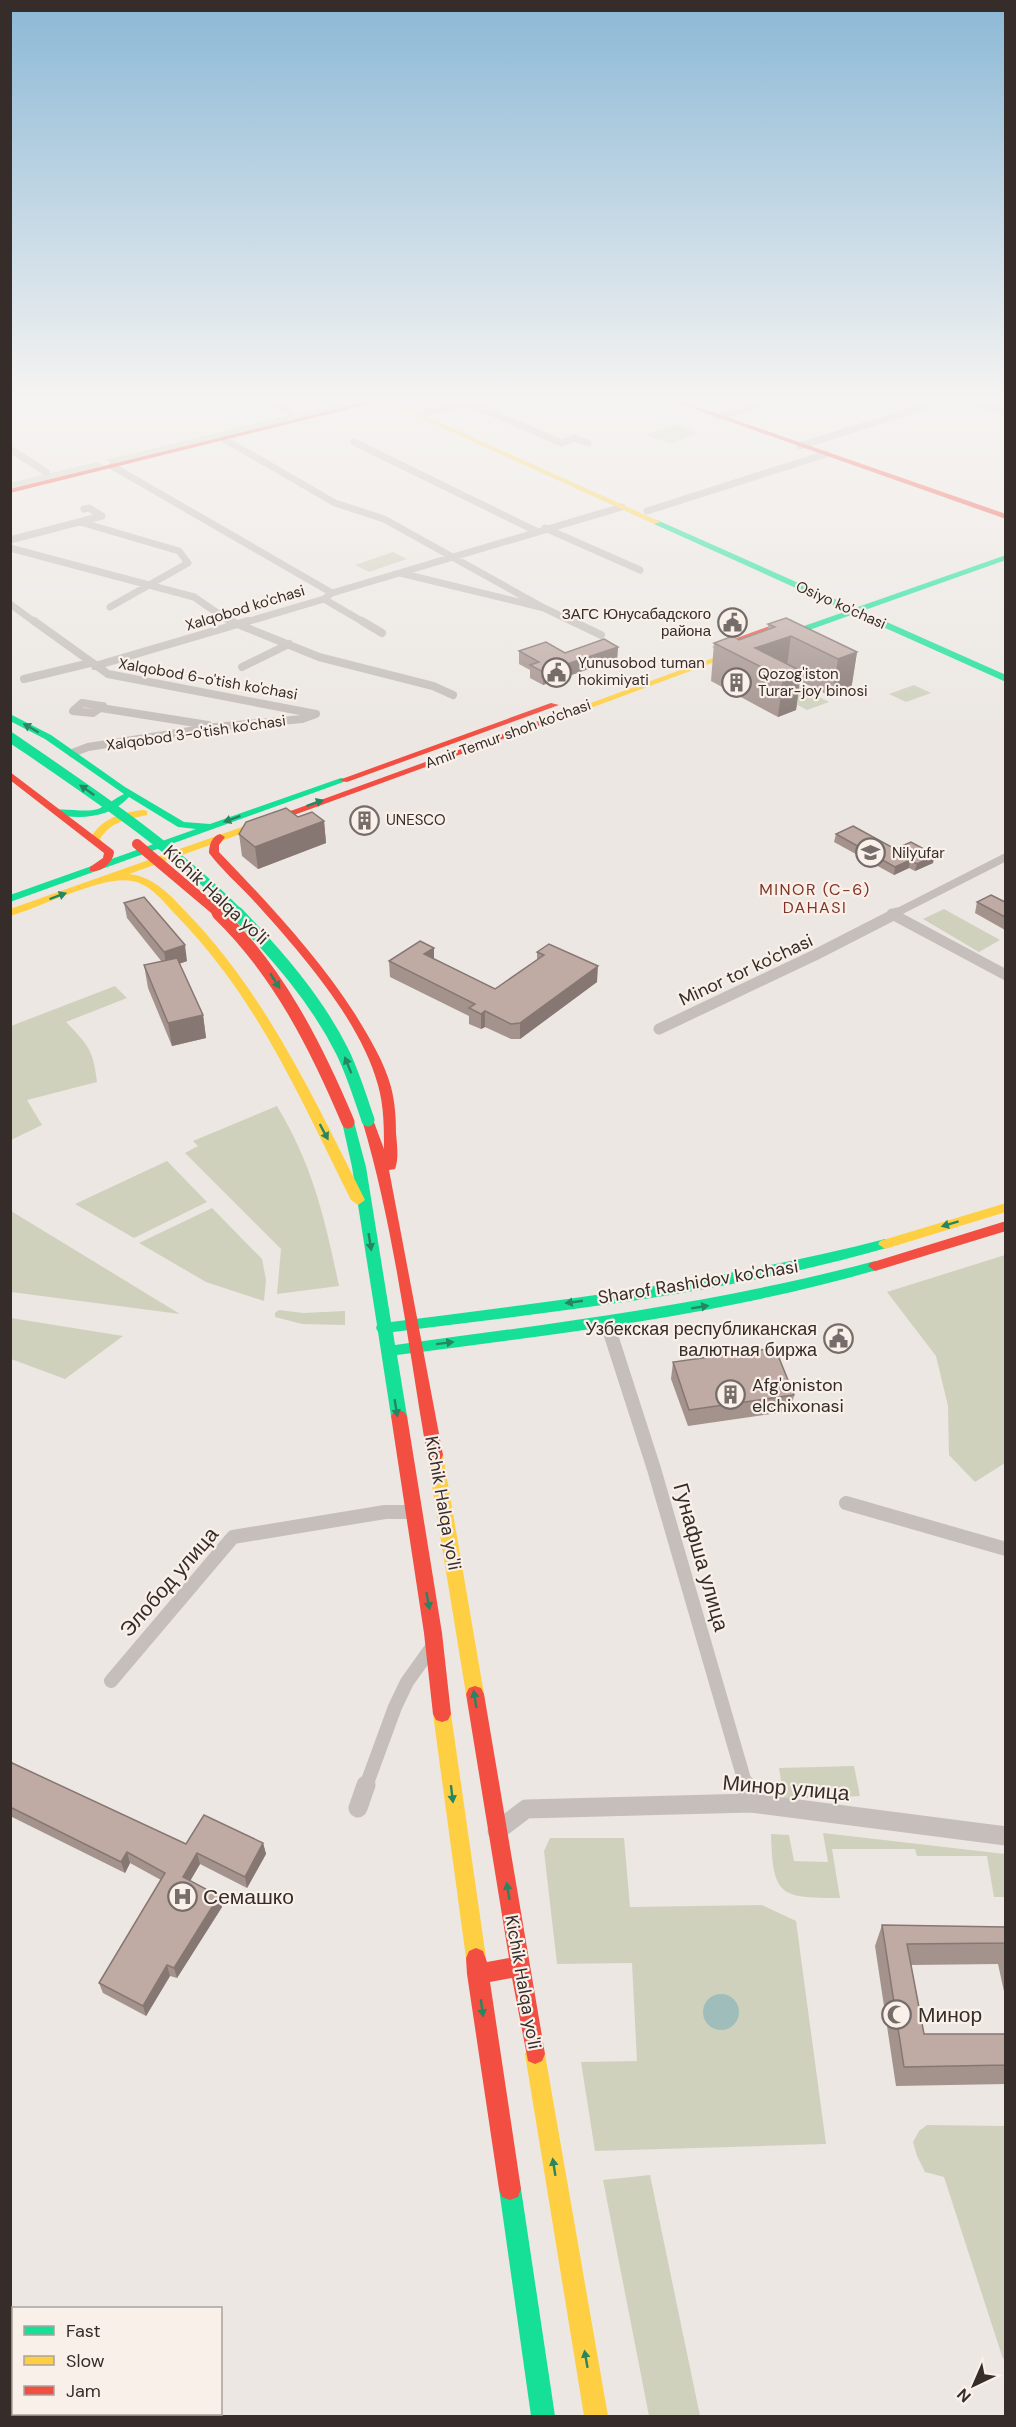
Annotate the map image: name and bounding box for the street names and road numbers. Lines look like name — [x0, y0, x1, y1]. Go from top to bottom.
street label: Osiyo ko'chasi — [793, 576, 889, 634]
street label: Xalqobod ko'chasi — [183, 580, 307, 636]
street label: Xalqobod 6-o'tish ko'chasi — [117, 653, 299, 705]
street label: Amir Temur shoh ko'chasi — [422, 695, 594, 773]
street label: Xalqobod 3-o'tish ko'chasi — [105, 711, 287, 755]
street label: Kichik Halqa yo'li — [158, 840, 274, 950]
street label: Minor tor ko'chasi — [675, 928, 817, 1012]
street label: Sharof Rashidov ko'chasi — [596, 1254, 800, 1310]
street label: Kichik Halqa yo'li — [419, 1434, 467, 1572]
street label: Гунафша улица — [666, 1480, 736, 1635]
street label: Элобод улица — [113, 1521, 225, 1643]
street label: Минор улица — [721, 1768, 851, 1808]
street label: Kichik Halqa yo'li — [499, 1913, 547, 2051]

